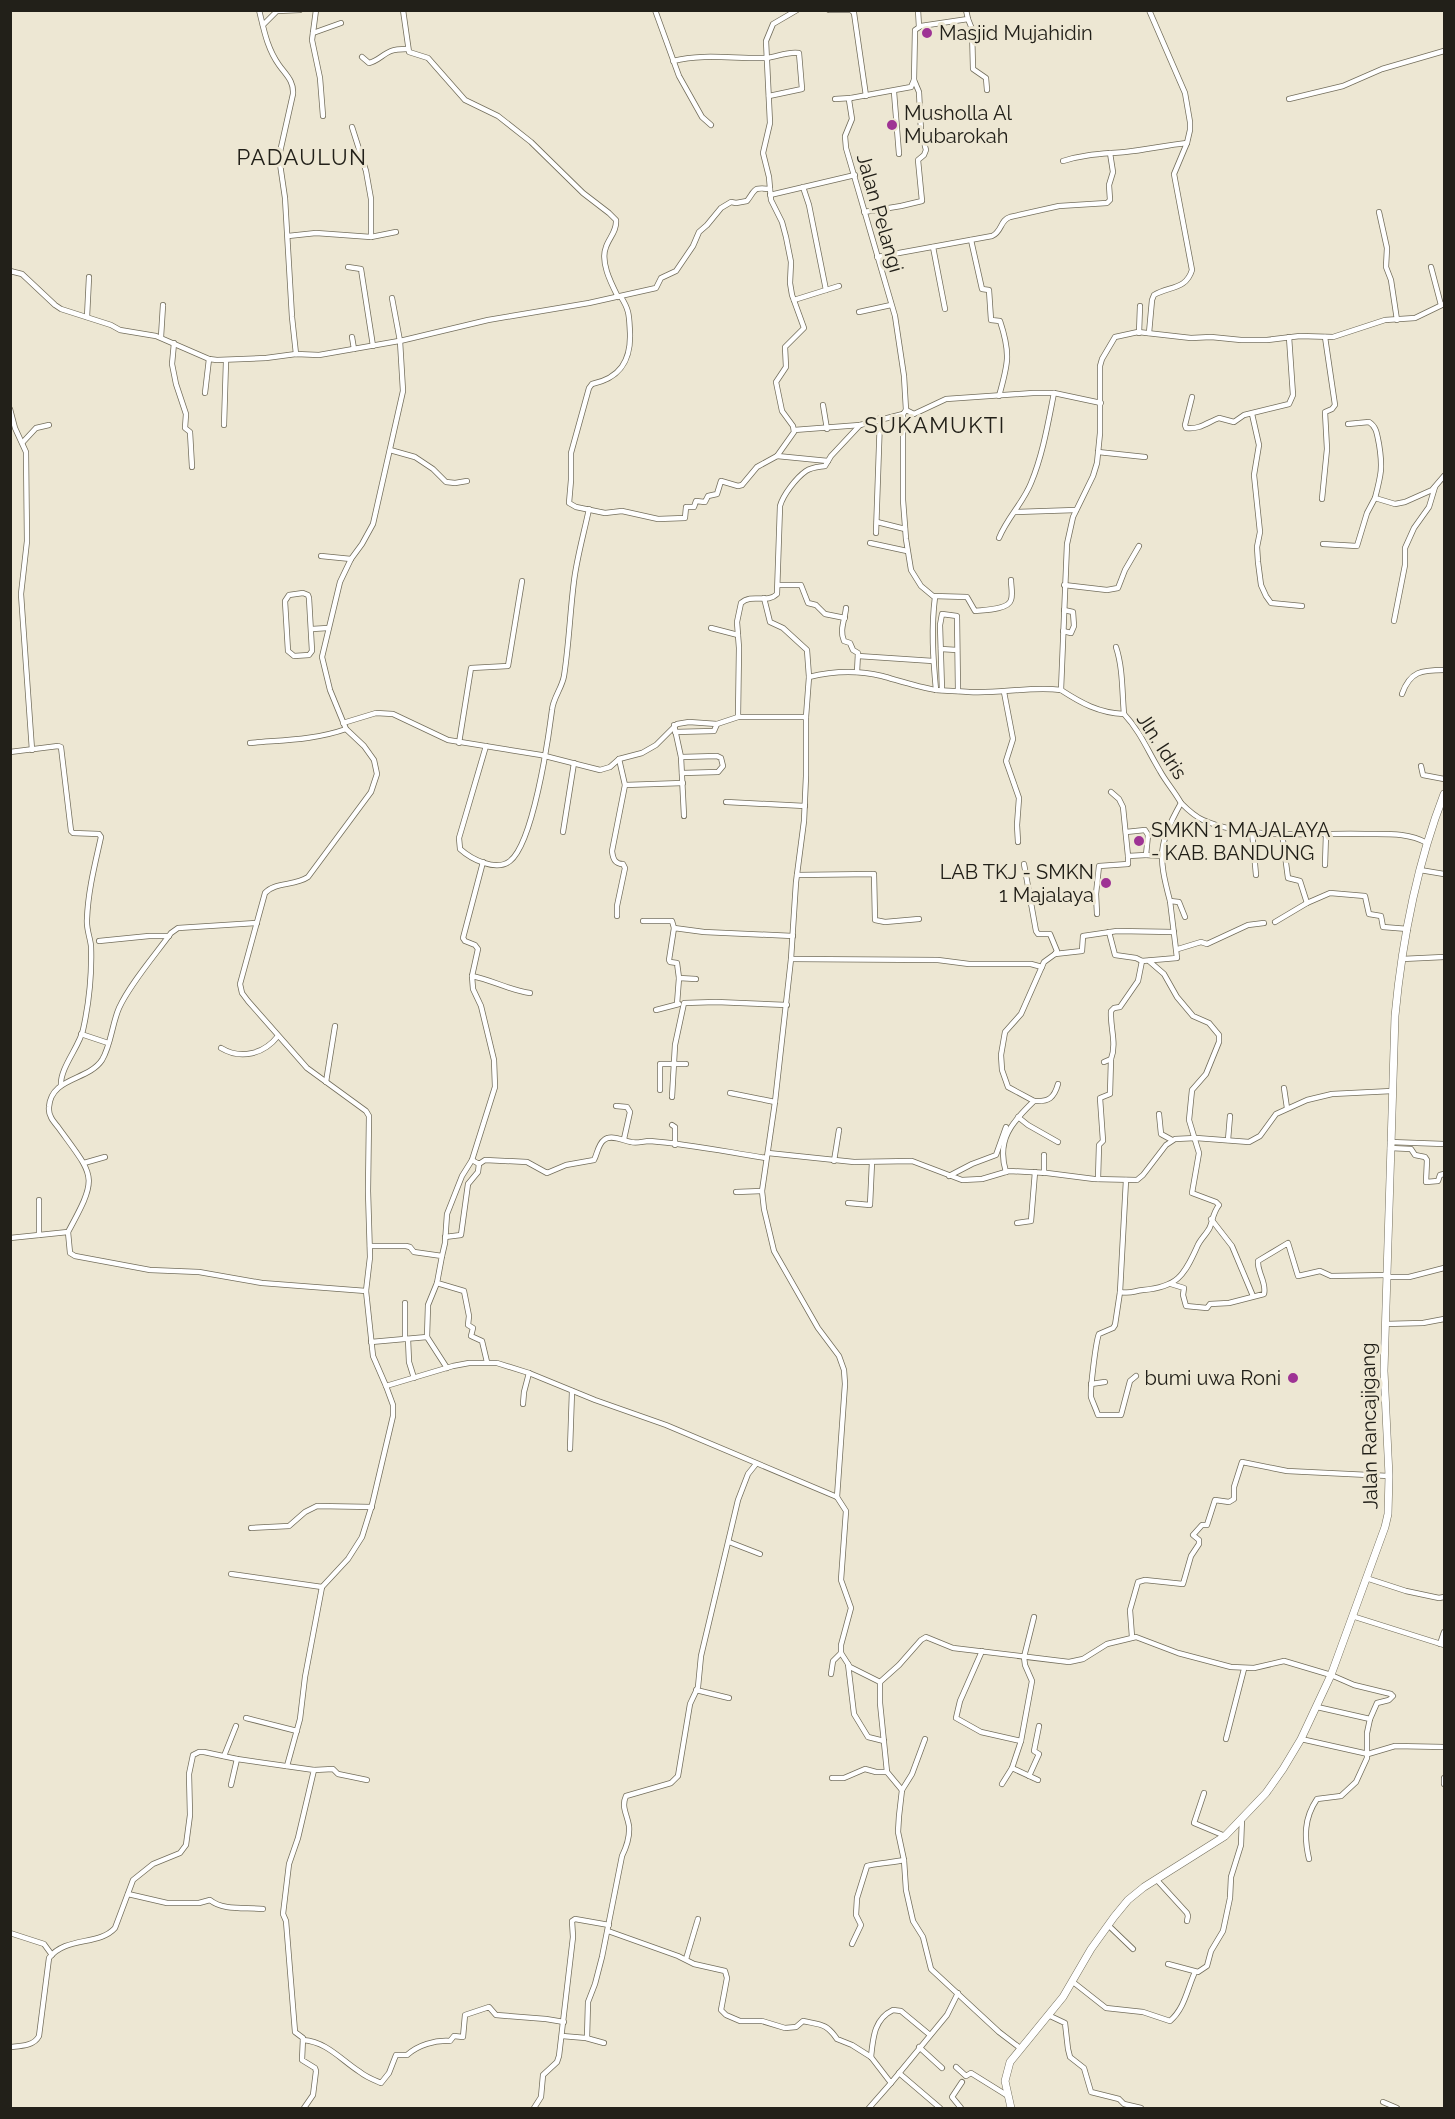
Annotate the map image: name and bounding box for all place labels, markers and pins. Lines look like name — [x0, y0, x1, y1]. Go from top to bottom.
place label: Masjid Mujahidin — [939, 21, 1093, 45]
marker: Masjid Mujahidin — [920, 26, 934, 40]
place label: Musholla Al Mubarokah — [904, 101, 1012, 148]
marker: Musholla Al Mubarokah — [885, 118, 899, 132]
place label: SMKN 1 MAJALAYA - KAB. BANDUNG — [1151, 818, 1331, 865]
marker: SMKN 1 MAJALAYA - KAB. BANDUNG — [1132, 834, 1146, 848]
place label: LAB TKJ - SMKN 1 Majalaya — [940, 860, 1094, 907]
marker: LAB TKJ - SMKN 1 Majalaya — [1099, 876, 1113, 890]
place label: bumi uwa Roni — [1144, 1366, 1281, 1390]
marker: bumi uwa Roni — [1286, 1371, 1300, 1385]

